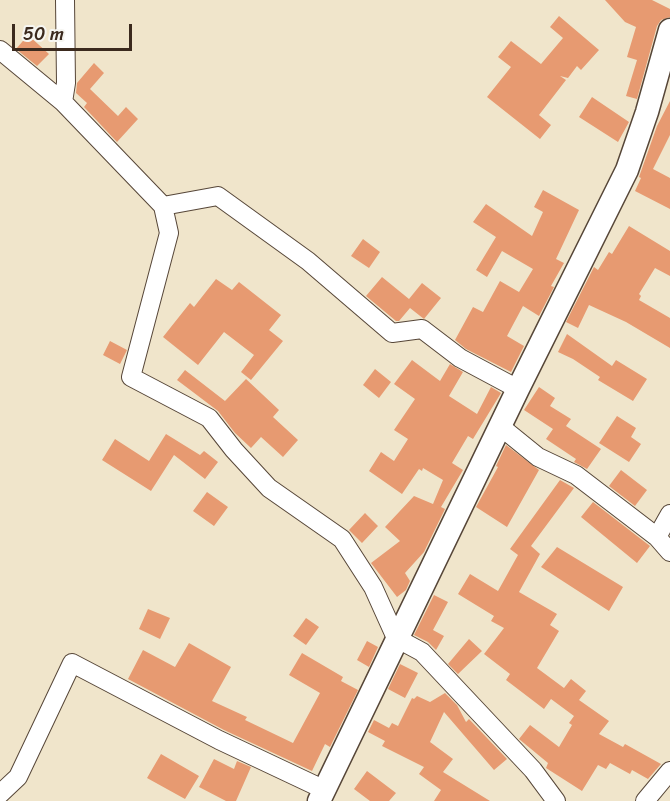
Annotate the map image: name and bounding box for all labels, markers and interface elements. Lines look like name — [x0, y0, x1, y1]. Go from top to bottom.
scale bar — [15, 12, 135, 50]
text: 50 m — [23, 18, 64, 50]

